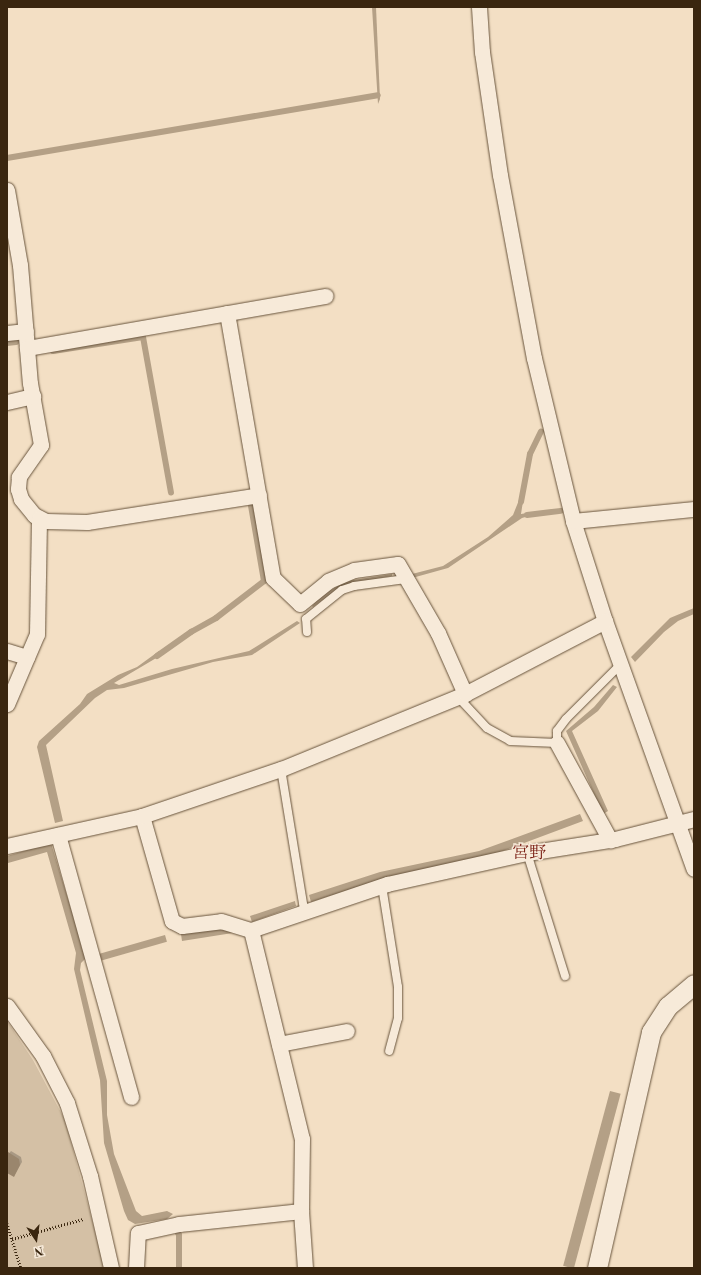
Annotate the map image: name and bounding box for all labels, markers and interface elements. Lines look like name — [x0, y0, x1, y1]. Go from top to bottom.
district label: 宮野 — [512, 844, 546, 864]
north arrow — [16, 1219, 56, 1259]
text: N — [33, 1243, 45, 1258]

